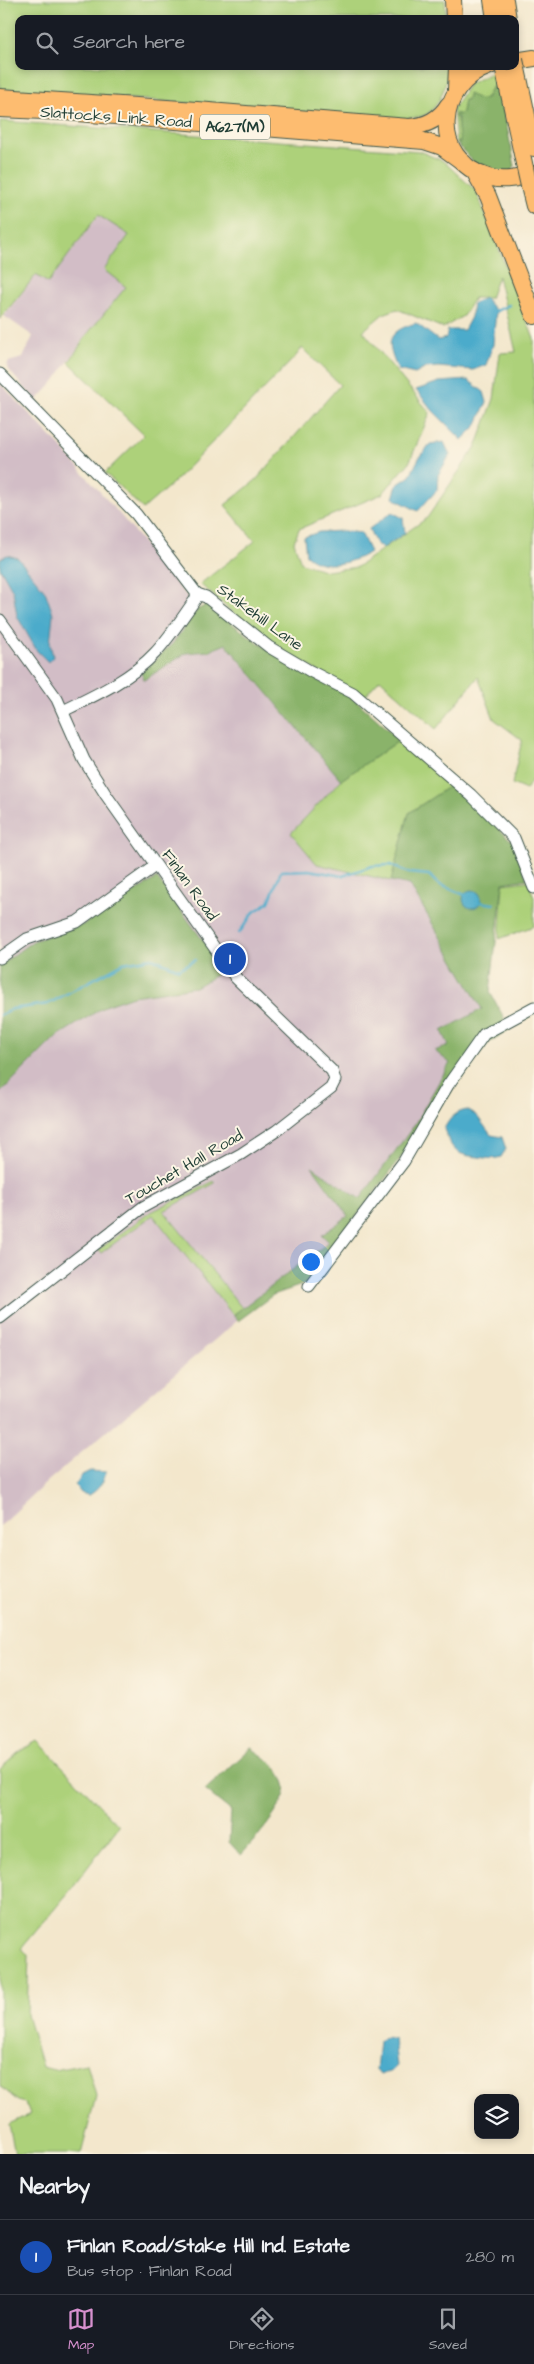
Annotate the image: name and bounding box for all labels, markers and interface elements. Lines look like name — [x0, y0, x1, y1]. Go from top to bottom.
search box — [15, 15, 519, 70]
icon: search — [33, 29, 61, 57]
text: Search here — [73, 29, 185, 56]
street label: Slattocks Link Road — [40, 101, 192, 133]
road number: A627(M) — [200, 114, 270, 140]
street label: Stakehill Lane — [213, 578, 308, 656]
street label: Finlan Road — [157, 845, 223, 925]
pin: 1 — [214, 940, 246, 978]
street label: Touchet Hall Road — [121, 1124, 247, 1210]
your location — [298, 1249, 324, 1275]
map controls — [474, 2094, 519, 2139]
button: layers — [474, 2094, 519, 2139]
text: Nearby — [20, 2172, 90, 2201]
text: Finlan Road/Stake Hill Ind. Estate — [67, 2233, 350, 2260]
text: 1 — [35, 2246, 37, 2268]
text: 280 m — [466, 2246, 514, 2268]
text: Bus stop · Finlan Road — [67, 2260, 232, 2282]
tab: Map — [67, 2305, 95, 2355]
tab: Directions — [229, 2305, 294, 2355]
tab: Saved — [429, 2305, 467, 2355]

